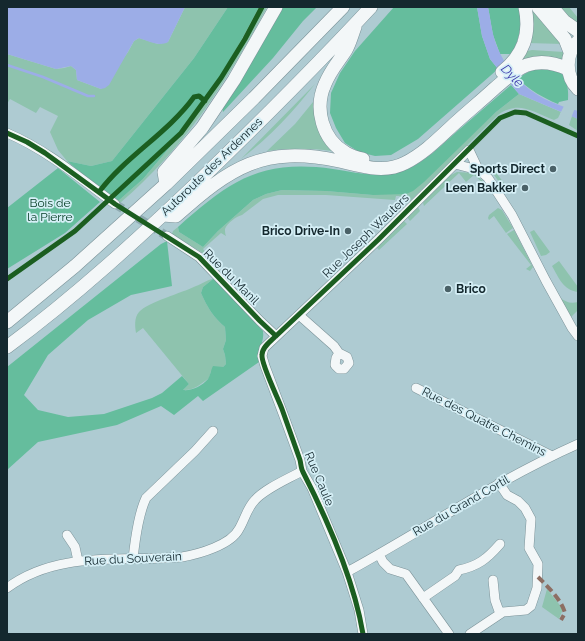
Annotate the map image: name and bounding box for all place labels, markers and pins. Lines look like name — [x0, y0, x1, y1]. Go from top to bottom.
place label: Sports Direct — [470, 162, 545, 176]
marker: Sports Direct — [548, 164, 558, 174]
place label: Leen Bakker — [446, 181, 517, 195]
marker: Leen Bakker — [520, 183, 530, 193]
place label: Brico Drive-In — [262, 224, 340, 238]
marker: Brico Drive-In — [343, 226, 353, 236]
place label: Brico — [456, 282, 486, 296]
marker: Brico — [443, 284, 453, 294]

